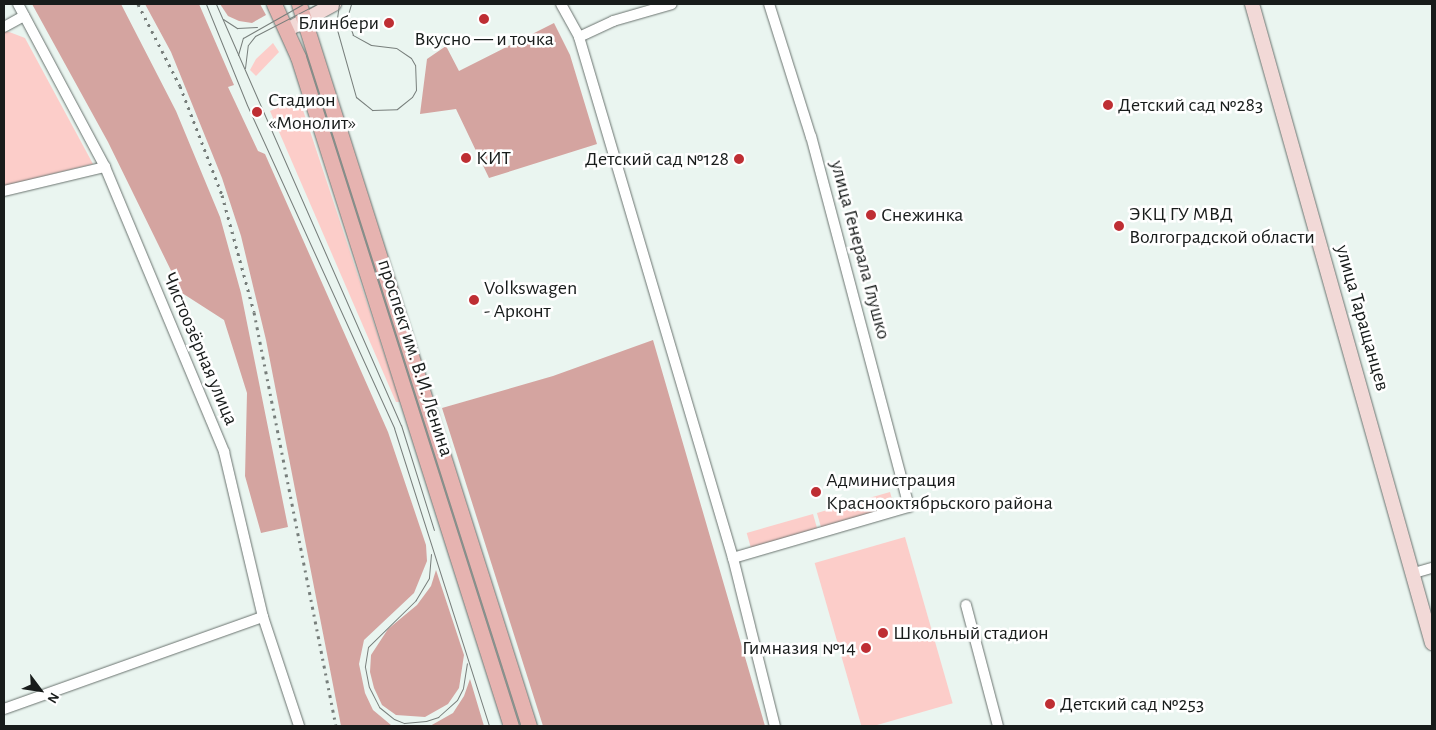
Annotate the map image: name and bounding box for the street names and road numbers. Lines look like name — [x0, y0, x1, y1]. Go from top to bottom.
street label: улица Генерала Глушко — [825, 158, 895, 342]
street label: улица Таращанцев — [1330, 242, 1394, 394]
street label: проспект им. В.И. Ленина — [372, 256, 458, 460]
street label: Чистоозёрная улица — [157, 269, 243, 429]

